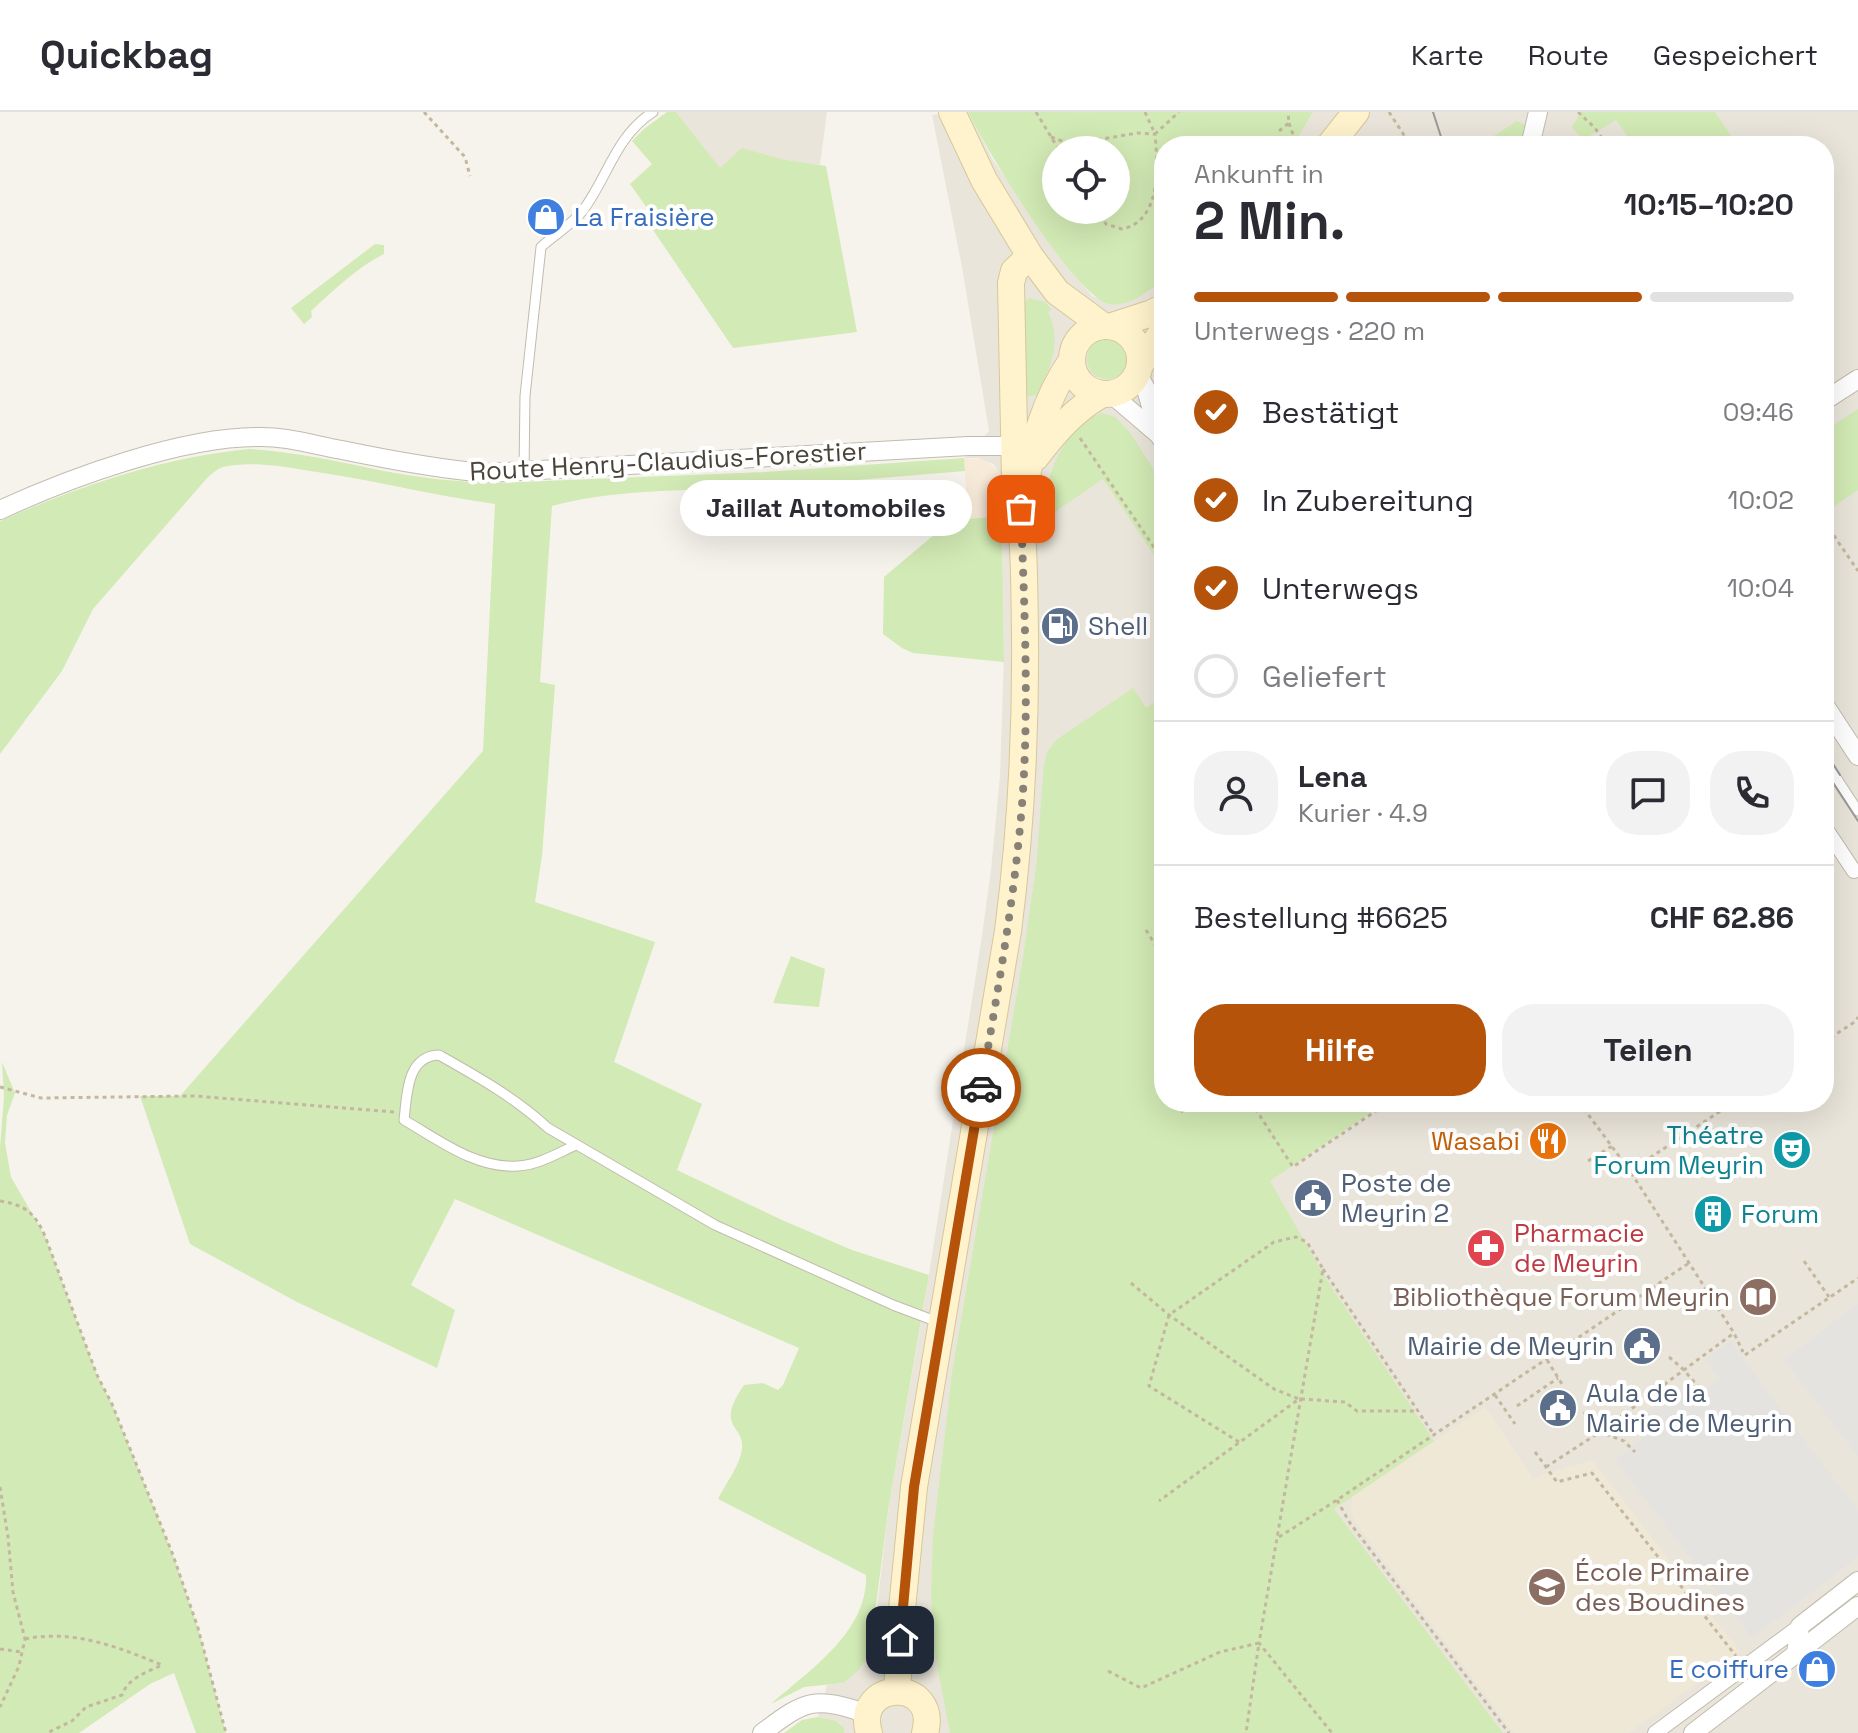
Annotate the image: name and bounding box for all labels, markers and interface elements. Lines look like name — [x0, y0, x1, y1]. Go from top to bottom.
text: Quickbag — [40, 31, 213, 79]
text: Karte — [1411, 37, 1484, 73]
text: Route — [1528, 37, 1609, 73]
text: Gespeichert — [1653, 37, 1818, 73]
map controls — [1042, 136, 1130, 224]
button: locate — [1042, 136, 1130, 224]
text: Ankunft in — [1194, 157, 1324, 191]
text: 10:15–10:20 — [1624, 185, 1794, 224]
text: 2 Min. — [1194, 188, 1345, 254]
shop icon: La Fraisière — [525, 196, 567, 238]
place label: La Fraisière — [574, 200, 715, 234]
text: Unterwegs · 220 m — [1194, 314, 1425, 348]
icon: check — [1194, 390, 1238, 434]
text: Bestätigt — [1262, 393, 1399, 432]
text: 09:46 — [1723, 395, 1794, 429]
street label: Route Henry-Claudius-Forestier — [469, 434, 867, 488]
pin — [987, 475, 1055, 543]
icon: check — [1194, 478, 1238, 522]
callout: Jaillat Automobiles — [681, 481, 973, 537]
text: In Zubereitung — [1262, 481, 1474, 520]
text: 10:02 — [1728, 483, 1794, 517]
icon: bag — [999, 487, 1043, 531]
text: Jaillat Automobiles — [706, 491, 946, 525]
icon: check — [1194, 566, 1238, 610]
text: Unterwegs — [1262, 569, 1419, 608]
text: 10:04 — [1727, 571, 1794, 605]
fuel station icon: Shell — [1039, 605, 1081, 647]
place label: Shell — [1088, 609, 1148, 643]
text: Geliefert — [1262, 657, 1387, 696]
button: person — [1194, 751, 1278, 835]
button: chat — [1606, 751, 1690, 835]
button: phone — [1710, 751, 1794, 835]
text: Lena — [1298, 757, 1367, 796]
text: Kurier · 4.9 — [1298, 796, 1428, 830]
text: Bestellung #6625 — [1194, 898, 1448, 937]
text: CHF 62.86 — [1650, 898, 1794, 937]
button: Hilfe — [1194, 1004, 1486, 1096]
button: Teilen — [1502, 1004, 1794, 1096]
courier — [941, 1048, 1021, 1128]
icon: car — [959, 1066, 1003, 1110]
place label: Théatre Forum Meyrin — [1593, 1118, 1764, 1182]
restaurant icon: Wasabi — [1527, 1120, 1569, 1162]
place label: Wasabi — [1431, 1124, 1520, 1158]
theatre icon: Théatre Forum Meyrin — [1771, 1129, 1813, 1171]
place label: Poste de Meyrin 2 — [1341, 1166, 1451, 1230]
public building icon: Poste de Meyrin 2 — [1292, 1177, 1334, 1219]
building icon: Forum — [1692, 1193, 1734, 1235]
place label: Forum — [1741, 1197, 1819, 1231]
place label: Pharmacie de Meyrin — [1514, 1216, 1645, 1280]
pharmacy icon: Pharmacie de Meyrin — [1465, 1227, 1507, 1269]
library icon: Bibliothèque Forum Meyrin — [1737, 1276, 1779, 1318]
place label: Bibliothèque Forum Meyrin — [1393, 1280, 1730, 1314]
public building icon: Mairie de Meyrin — [1621, 1325, 1663, 1367]
place label: Mairie de Meyrin — [1407, 1329, 1614, 1363]
place label: Aula de la Mairie de Meyrin — [1586, 1376, 1793, 1440]
public building icon: Aula de la Mairie de Meyrin — [1537, 1387, 1579, 1429]
place label: École Primaire des Boudines — [1575, 1555, 1750, 1619]
school or university icon: École Primaire des Boudines — [1526, 1566, 1568, 1608]
pin — [866, 1606, 934, 1674]
icon: home — [878, 1618, 922, 1662]
shop icon: E coiffure — [1796, 1648, 1838, 1690]
place label: E coiffure — [1669, 1652, 1789, 1686]

